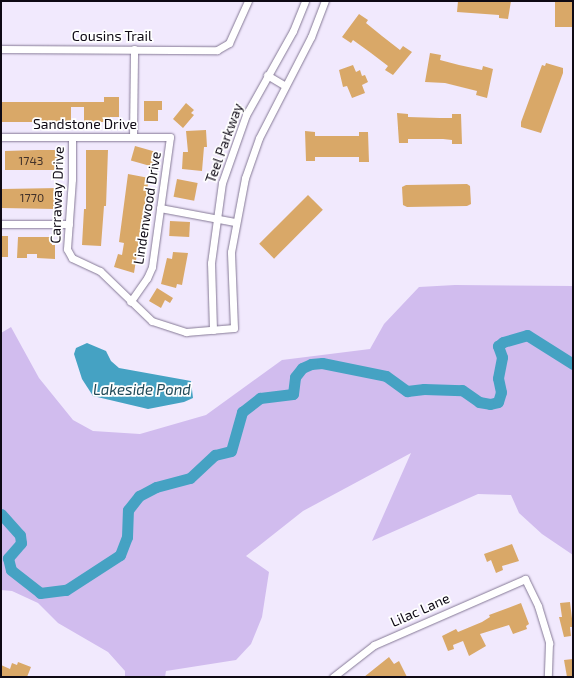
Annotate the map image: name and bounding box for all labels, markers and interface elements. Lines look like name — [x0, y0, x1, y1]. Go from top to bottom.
street label: Cousins Trail — [72, 28, 152, 44]
street label: Teel Parkway — [202, 101, 246, 185]
street label: Sandstone Drive — [33, 116, 137, 132]
street label: Carraway Drive — [47, 146, 67, 244]
street label: Lindenwood Drive — [130, 150, 164, 266]
house number: 1743 — [19, 154, 43, 168]
house number: 1770 — [20, 191, 44, 205]
water label: Lakeside Pond — [93, 381, 191, 399]
street label: Lilac Lane — [388, 590, 452, 630]

